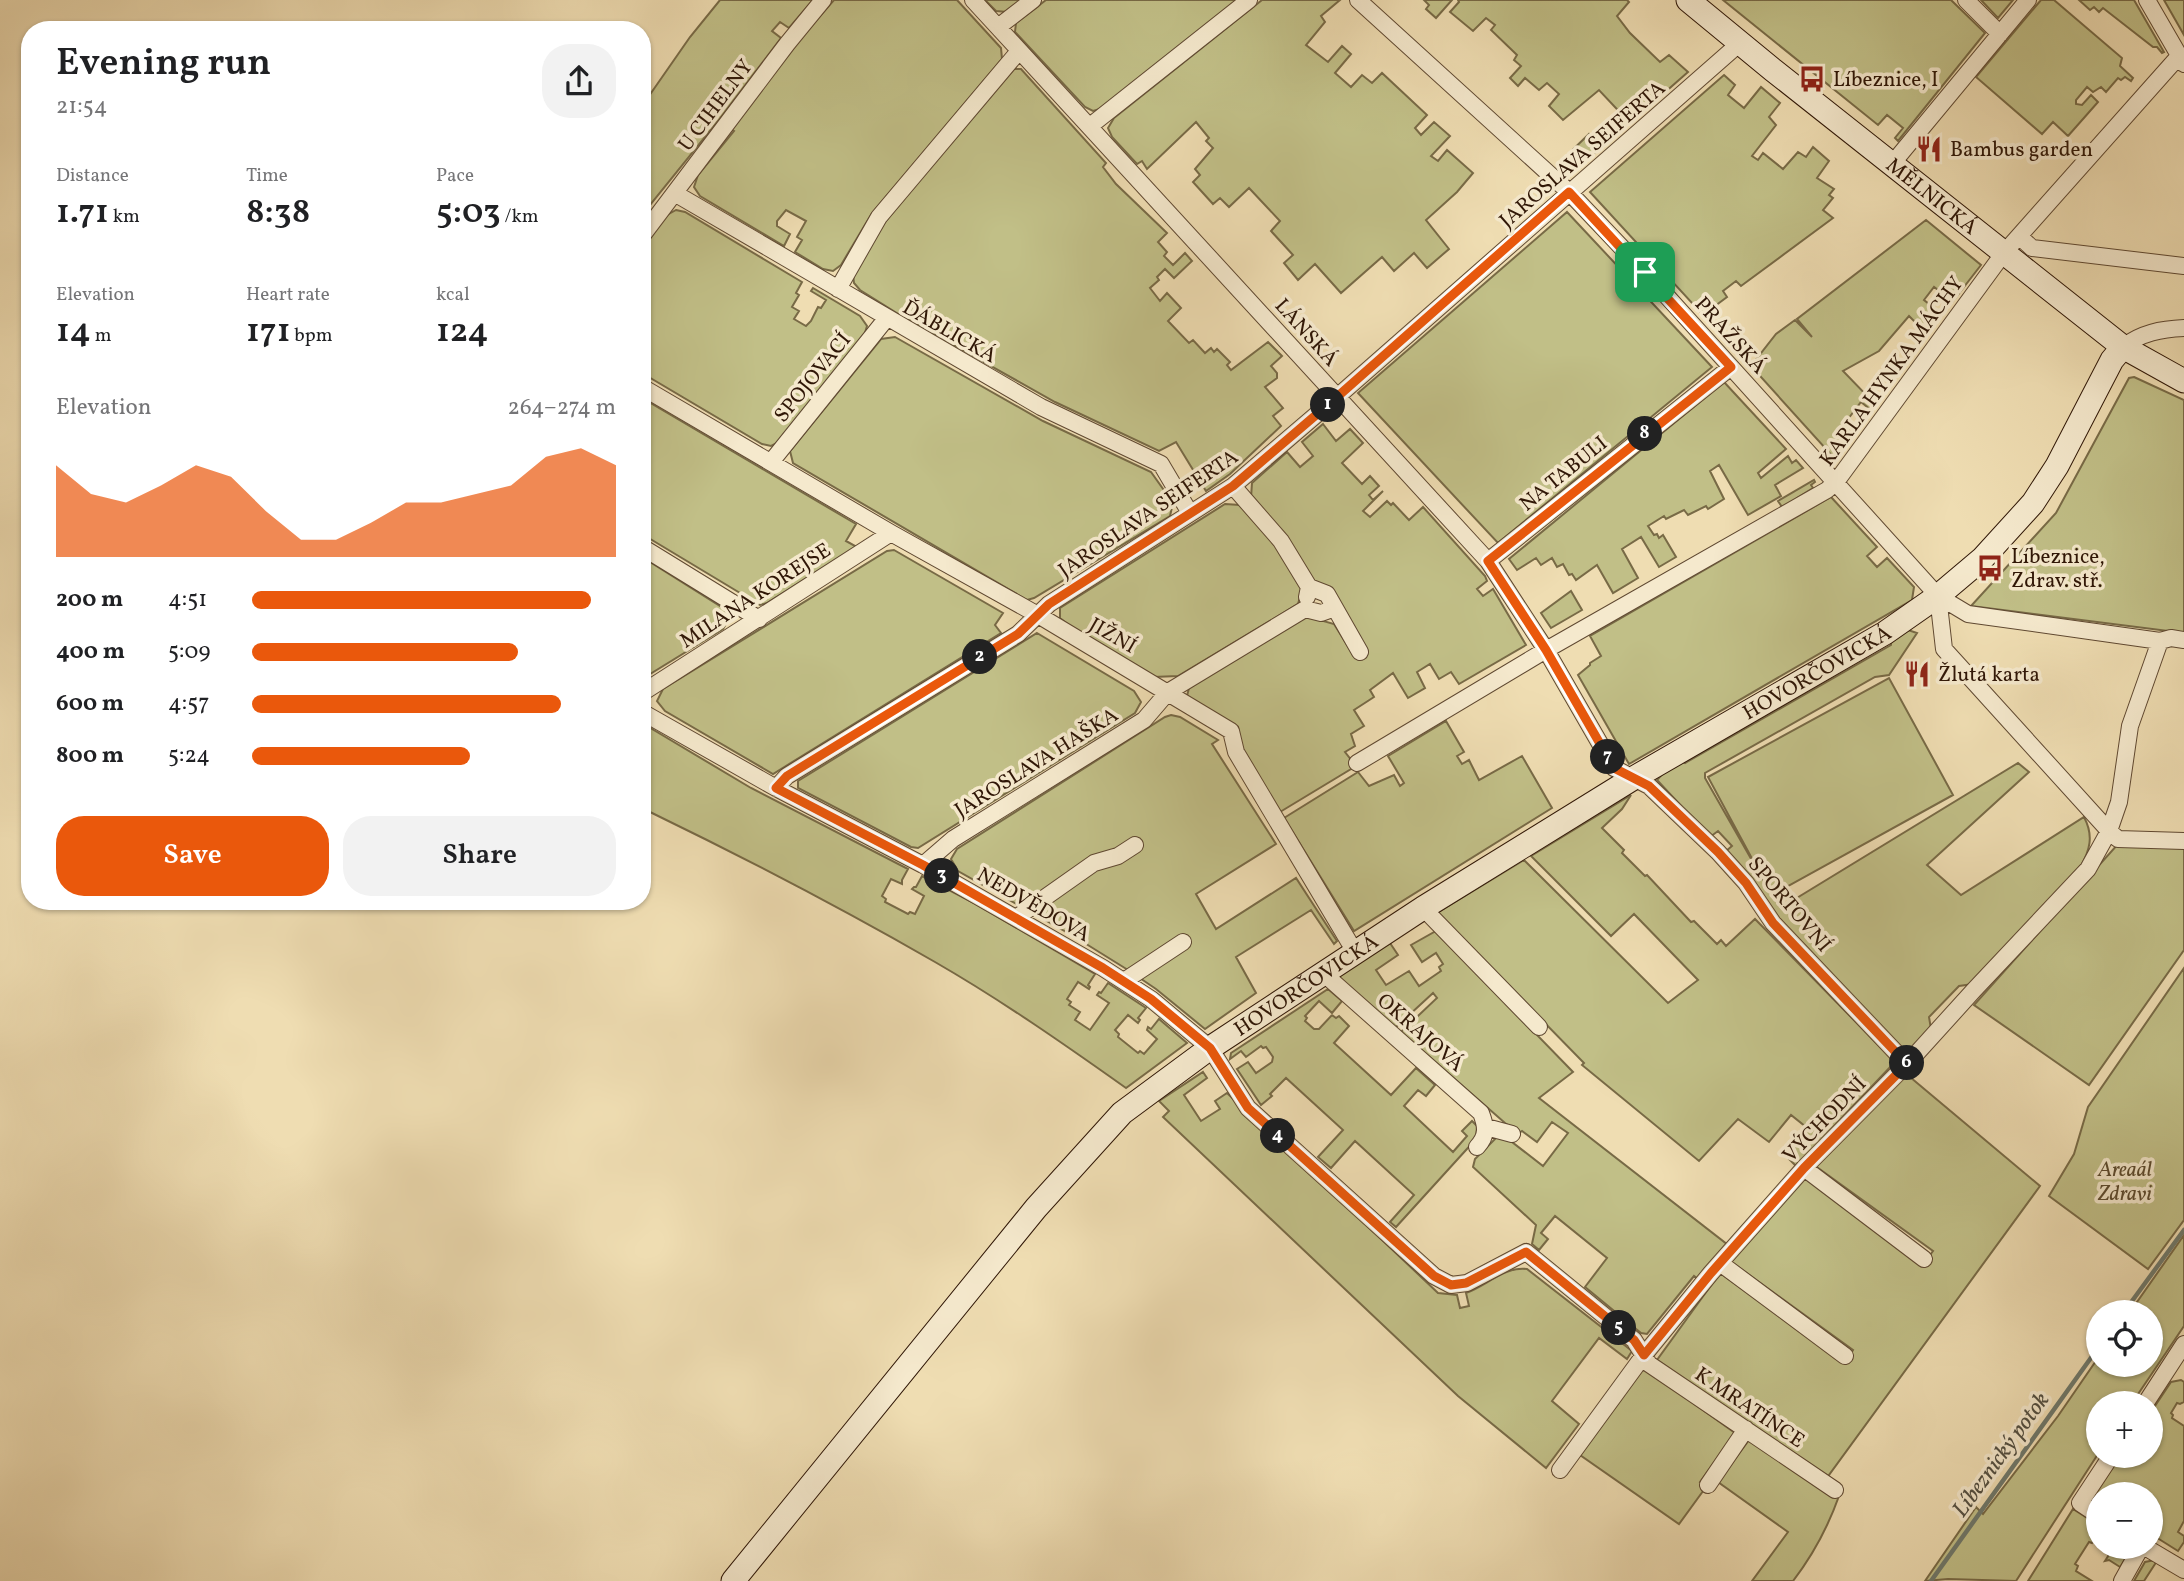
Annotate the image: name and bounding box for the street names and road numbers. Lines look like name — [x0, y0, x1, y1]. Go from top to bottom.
street label: U CIHELNY — [672, 54, 760, 158]
street label: JAROSLAVA SEIFERTA — [1494, 75, 1672, 235]
street label: MĚLNICKÁ — [1879, 152, 1983, 243]
street label: KARLA HYNKA MÁCHY — [1813, 271, 1971, 473]
street label: PRAŽSKÁ — [1687, 291, 1773, 381]
street label: LÁNSKÁ — [1267, 293, 1344, 374]
street label: ĎÁBLICKÁ — [897, 294, 1002, 371]
street label: SPOJOVACÍ — [768, 327, 858, 429]
street label: NA TABULI — [1514, 430, 1614, 519]
street label: JAROSLAVA SEIFERTA — [1053, 443, 1245, 585]
street label: MILANA KOREJSE — [675, 537, 837, 656]
street label: JIŽNÍ — [1083, 611, 1141, 662]
street label: HOVORČOVICKÁ — [1738, 619, 1898, 728]
street label: JAROSLAVA HAŠKA — [949, 701, 1124, 825]
street label: SPORTOVNÍ — [1740, 851, 1837, 959]
street label: NEDVĚDOVA — [971, 861, 1096, 950]
street label: HOVORČOVICKÁ — [1229, 928, 1385, 1044]
street label: OKRAJOVÁ — [1370, 987, 1470, 1079]
street label: VÝCHODNÍ — [1776, 1070, 1874, 1170]
street label: K MRATÍNCE — [1689, 1361, 1810, 1456]

